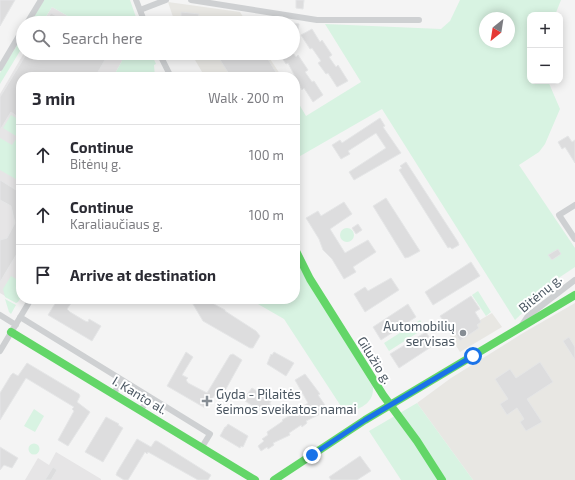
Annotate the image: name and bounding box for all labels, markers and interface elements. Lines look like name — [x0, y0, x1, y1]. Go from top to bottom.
north arrow — [479, 12, 515, 48]
map controls — [527, 12, 563, 84]
button: + — [527, 12, 563, 48]
search box — [16, 16, 300, 60]
icon: search — [30, 27, 52, 49]
text: Search here — [62, 29, 143, 47]
button: − — [527, 48, 563, 84]
text: 3 min — [32, 88, 75, 108]
text: Walk · 200 m — [208, 90, 284, 106]
text: Continue — [70, 138, 133, 156]
icon: ahead — [32, 144, 54, 166]
text: 100 m — [249, 147, 284, 163]
text: Bitėnų g. — [70, 156, 121, 172]
text: Continue — [70, 198, 133, 216]
icon: ahead — [32, 204, 54, 226]
text: 100 m — [249, 207, 284, 223]
text: Karaliaučiaus g. — [70, 216, 163, 232]
icon: arrive — [32, 264, 54, 286]
text: Arrive at destination — [70, 266, 216, 284]
street label: Bitėnų g. — [515, 270, 565, 316]
place label: Automobilių servisas — [383, 318, 455, 349]
marker: Automobilių servisas — [458, 328, 468, 338]
street label: Gilužio g. — [354, 333, 396, 387]
route start — [464, 347, 482, 365]
street label: I. Kanto al. — [110, 372, 170, 418]
place label: Gyda - Pilaitės šeimos sveikatos namai — [216, 386, 357, 417]
marker: Gyda - Pilaitės šeimos sveikatos namai — [201, 395, 213, 407]
route end — [303, 446, 321, 464]

